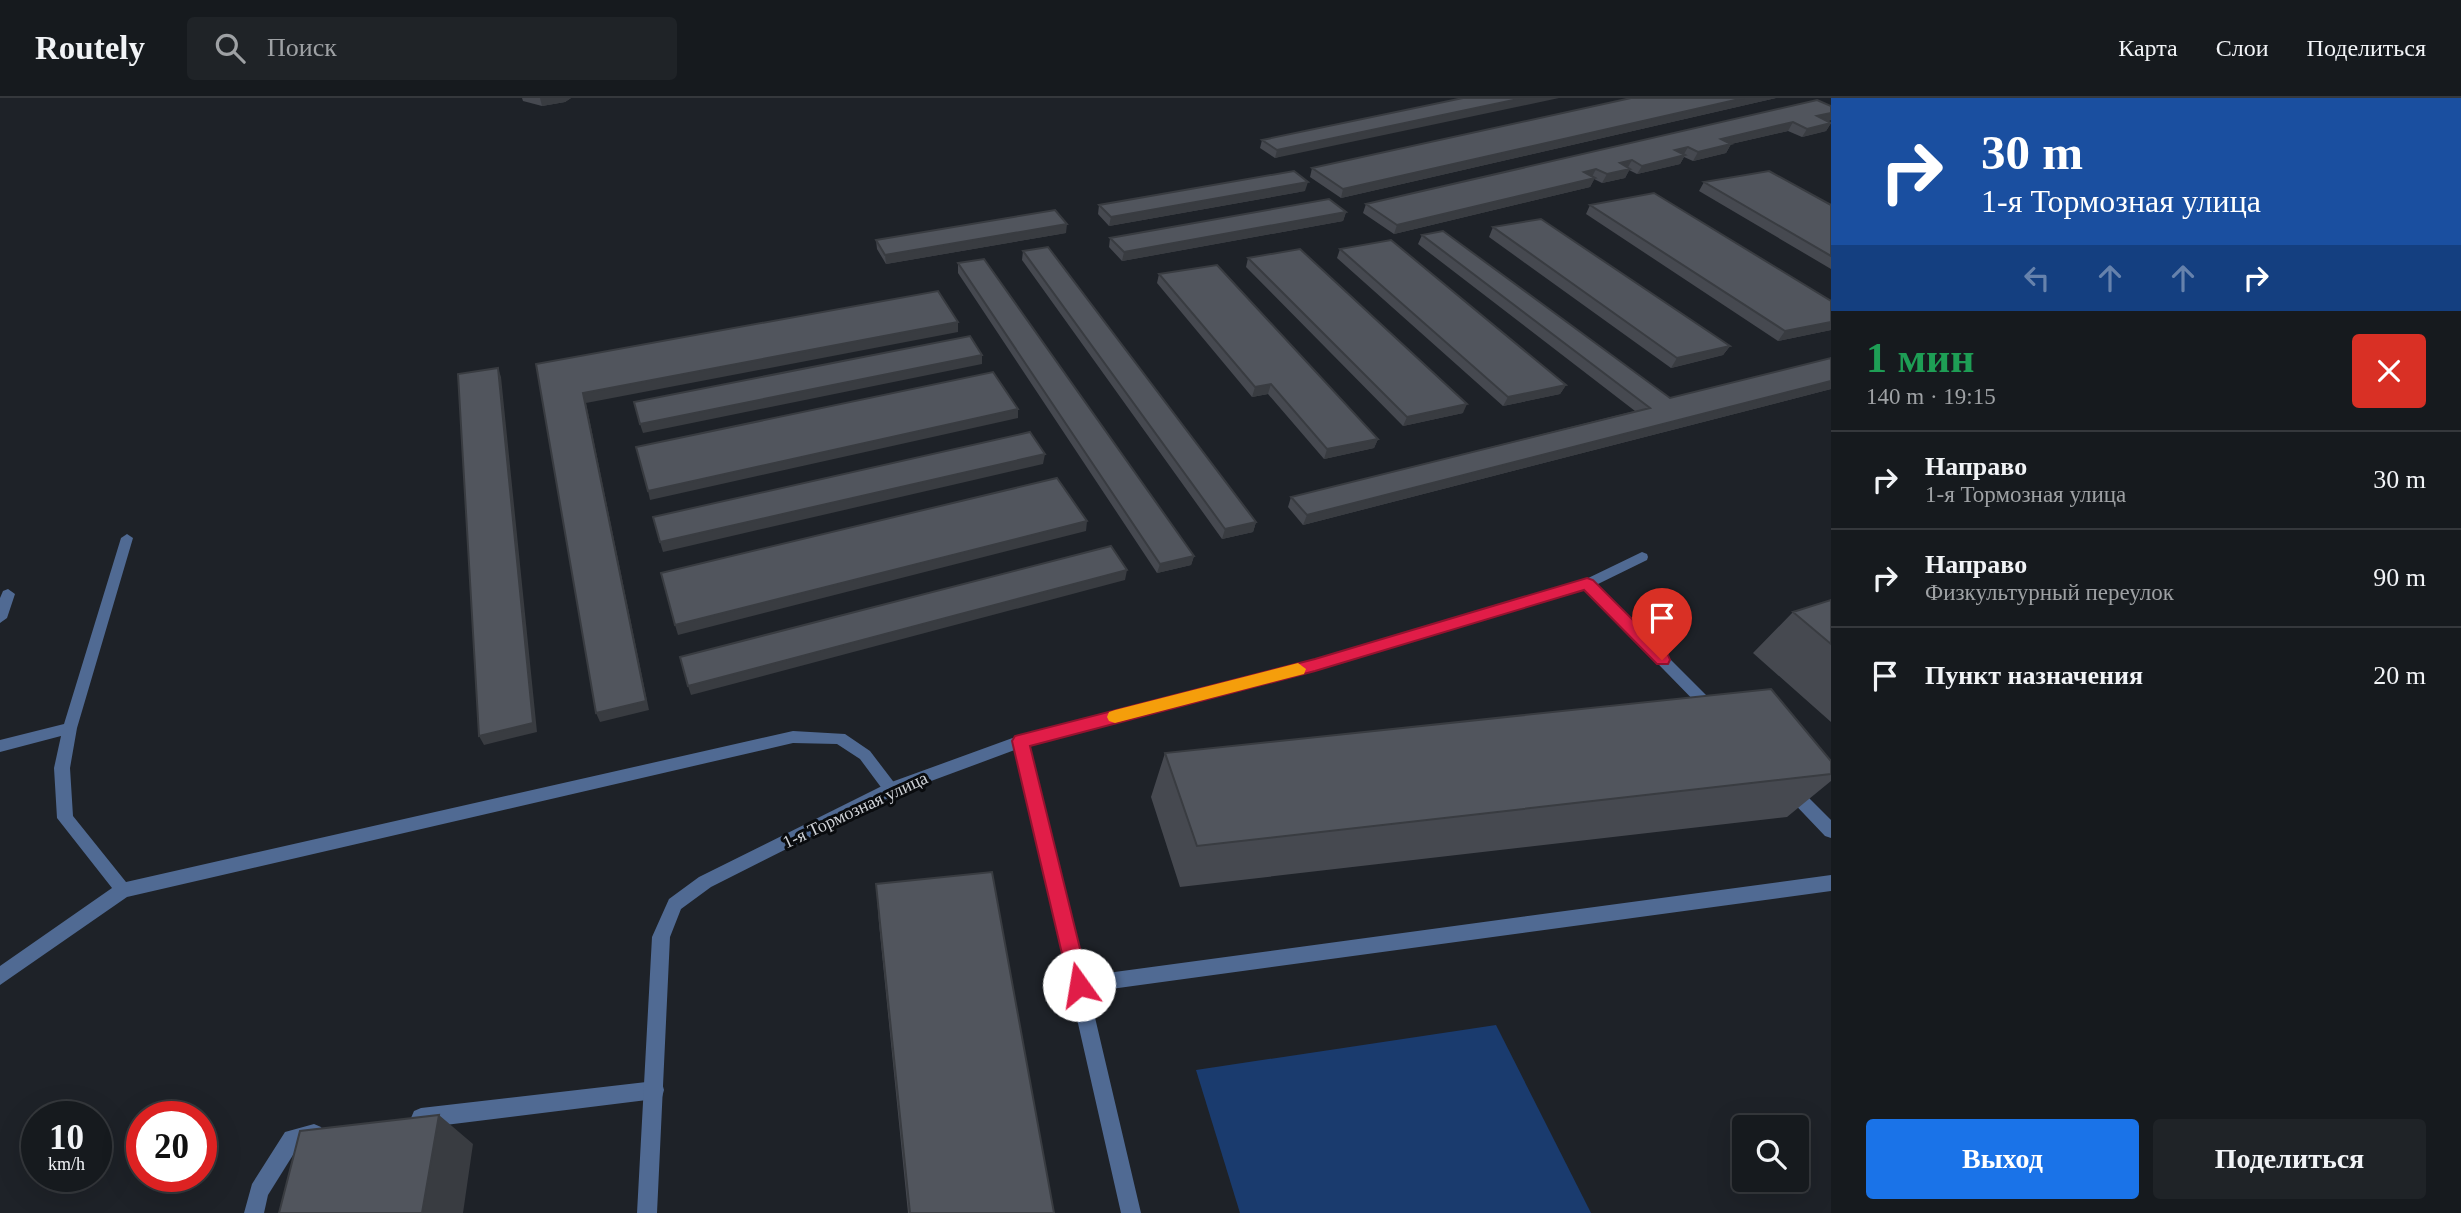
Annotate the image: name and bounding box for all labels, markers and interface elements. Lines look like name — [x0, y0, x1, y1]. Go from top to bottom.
search box — [187, 17, 677, 80]
icon: search — [211, 29, 249, 67]
text: Routely — [35, 30, 145, 66]
text: Поиск — [267, 33, 337, 62]
text: Карта — [2118, 35, 2178, 61]
text: Слои — [2216, 35, 2269, 61]
text: Поделиться — [2307, 35, 2426, 61]
text: 30 m — [1981, 125, 2083, 180]
icon: right — [1866, 126, 1957, 217]
text: 1-я Тормозная улица — [1981, 183, 2261, 219]
icon: left — [2018, 259, 2056, 297]
icon: ahead — [2091, 259, 2129, 297]
icon: ahead — [2164, 259, 2202, 297]
icon: right — [2237, 259, 2275, 297]
button: close — [2352, 334, 2426, 408]
text: 1 мин — [1866, 335, 1975, 381]
text: 140 m · 19:15 — [1866, 384, 1996, 409]
text: Направо — [1925, 452, 2027, 481]
icon: right — [1866, 461, 1904, 499]
text: 30 m — [2373, 465, 2426, 494]
text: 1-я Тормозная улица — [1925, 482, 2126, 507]
text: Направо — [1925, 550, 2027, 579]
icon: right — [1866, 559, 1904, 597]
text: 90 m — [2373, 563, 2426, 592]
text: Физкультурный переулок — [1925, 580, 2174, 605]
pin — [1632, 588, 1692, 660]
icon: arrive — [1643, 599, 1681, 637]
icon: arrive — [1866, 657, 1904, 695]
text: Пункт назначения — [1925, 661, 2143, 690]
text: 20 m — [2373, 661, 2426, 690]
street label: 1-я Тормозная улица — [779, 768, 931, 852]
position arrow — [1042, 948, 1116, 1022]
speed limit sign: 20 — [126, 1101, 217, 1192]
map controls — [1732, 1115, 1809, 1192]
button: search — [1732, 1115, 1809, 1192]
text: 10 — [49, 1118, 84, 1157]
button: Выход — [1866, 1119, 2139, 1199]
button: Поделиться — [2153, 1119, 2426, 1199]
text: km/h — [48, 1154, 85, 1174]

